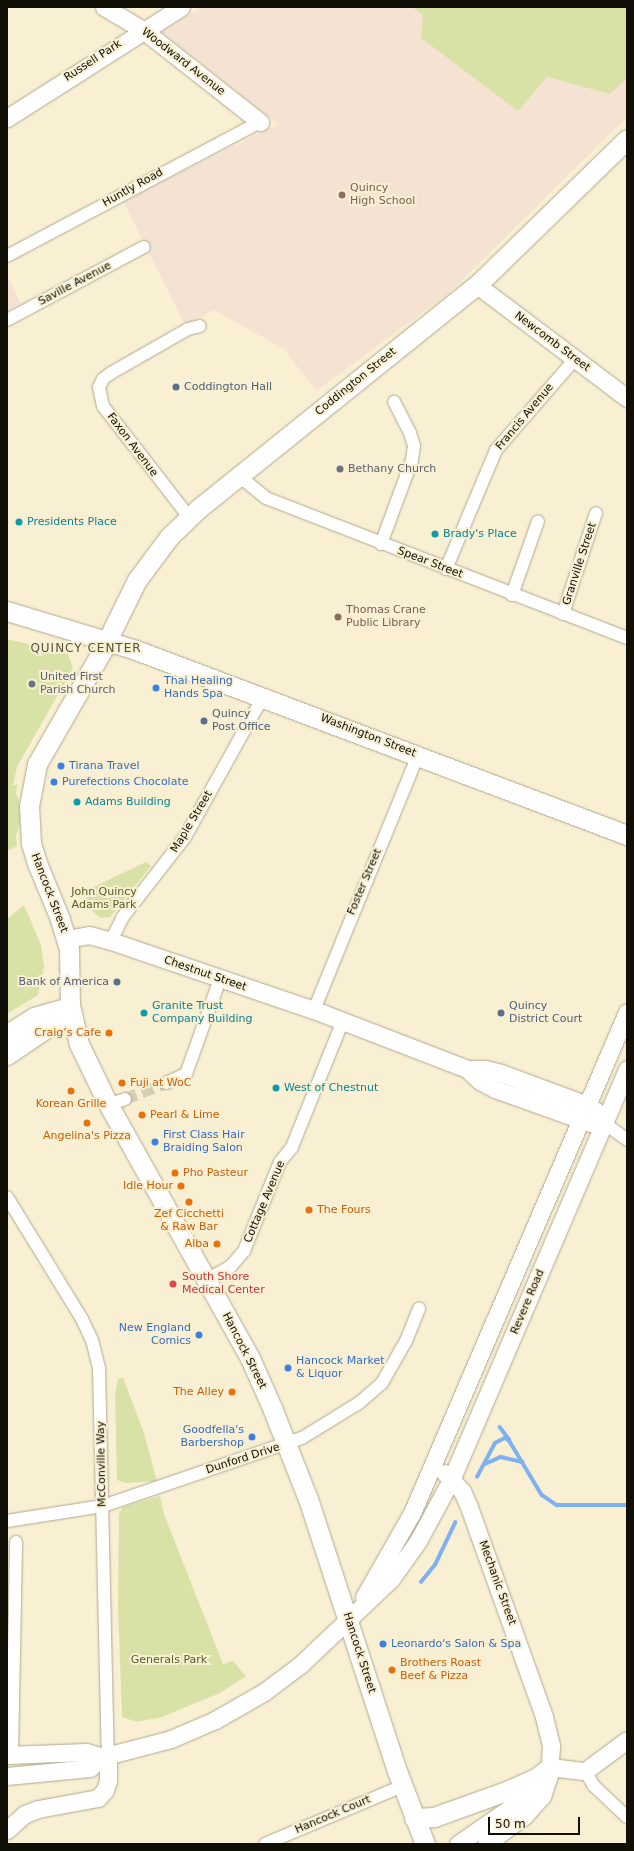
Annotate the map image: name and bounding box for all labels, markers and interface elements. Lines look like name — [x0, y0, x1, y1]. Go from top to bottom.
street label: Woodward Avenue — [139, 25, 227, 99]
street label: Russell Park — [62, 38, 124, 84]
street label: Huntly Road — [100, 166, 166, 210]
place label: Quincy High School — [350, 182, 415, 208]
marker: Quincy High School — [337, 190, 347, 200]
street label: Saville Avenue — [36, 259, 114, 309]
street label: Newcomb Street — [512, 309, 592, 375]
street label: Coddington Street — [313, 345, 399, 419]
place label: Coddington Hall — [184, 380, 272, 394]
street label: Francis Avenue — [493, 381, 557, 453]
marker: Coddington Hall — [171, 382, 181, 392]
street label: Faxon Avenue — [104, 411, 160, 479]
place label: Bethany Church — [348, 462, 436, 476]
marker: Bethany Church — [335, 464, 345, 474]
place label: Presidents Place — [27, 515, 117, 529]
marker: Presidents Place — [14, 517, 24, 527]
street label: Granville Street — [560, 521, 600, 607]
place label: Brady's Place — [443, 527, 517, 541]
marker: Brady's Place — [430, 529, 440, 539]
street label: Spear Street — [395, 544, 465, 582]
place label: Thomas Crane Public Library — [346, 604, 426, 630]
marker: Thomas Crane Public Library — [333, 612, 343, 622]
district label: QUINCY CENTER — [30, 642, 142, 656]
place label: United First Parish Church — [40, 671, 116, 697]
place label: Thai Healing Hands Spa — [164, 675, 233, 701]
marker: United First Parish Church — [27, 679, 37, 689]
marker: Thai Healing Hands Spa — [151, 683, 161, 693]
place label: Quincy Post Office — [212, 708, 271, 734]
street label: Washington Street — [318, 712, 418, 760]
marker: Quincy Post Office — [199, 716, 209, 726]
place label: Tirana Travel — [69, 759, 140, 773]
marker: Tirana Travel — [56, 761, 66, 771]
place label: Purefections Chocolate — [62, 775, 188, 789]
marker: Purefections Chocolate — [49, 777, 59, 787]
street label: Maple Street — [168, 789, 216, 855]
place label: Adams Building — [85, 795, 171, 809]
marker: Adams Building — [72, 797, 82, 807]
street label: Foster Street — [345, 847, 385, 917]
street label: Hancock Street — [28, 851, 70, 935]
park label: John Quincy Adams Park — [71, 886, 137, 912]
street label: Chestnut Street — [162, 954, 248, 994]
place label: Bank of America — [18, 975, 109, 989]
marker: Bank of America — [112, 977, 122, 987]
place label: Granite Trust Company Building — [152, 1000, 252, 1026]
place label: Quincy District Court — [509, 1000, 582, 1026]
marker: Granite Trust Company Building — [139, 1008, 149, 1018]
marker: Quincy District Court — [496, 1008, 506, 1018]
place label: Craig’s Cafe — [34, 1026, 101, 1040]
marker: Craig’s Cafe — [104, 1028, 114, 1038]
place label: Fuji at WoC — [130, 1076, 191, 1090]
marker: Fuji at WoC — [117, 1078, 127, 1088]
place label: West of Chestnut — [284, 1081, 378, 1095]
marker: West of Chestnut — [271, 1083, 281, 1093]
marker: Korean Grille — [66, 1086, 76, 1096]
place label: Korean Grille — [36, 1097, 106, 1111]
place label: Pearl & Lime — [150, 1108, 220, 1122]
marker: Pearl & Lime — [137, 1110, 147, 1120]
marker: Angelina's Pizza — [82, 1118, 92, 1128]
place label: Angelina's Pizza — [43, 1129, 131, 1143]
place label: First Class Hair Braiding Salon — [163, 1129, 245, 1155]
marker: First Class Hair Braiding Salon — [150, 1137, 160, 1147]
street label: Cottage Avenue — [242, 1159, 288, 1245]
place label: Pho Pasteur — [183, 1166, 248, 1180]
marker: Pho Pasteur — [170, 1168, 180, 1178]
place label: Idle Hour — [123, 1179, 173, 1193]
marker: Idle Hour — [176, 1181, 186, 1191]
marker: Zef Cicchetti & Raw Bar — [184, 1197, 194, 1207]
place label: The Fours — [317, 1203, 371, 1217]
marker: The Fours — [304, 1205, 314, 1215]
place label: Zef Cicchetti & Raw Bar — [154, 1208, 224, 1234]
place label: Alba — [185, 1237, 209, 1251]
marker: Alba — [212, 1239, 222, 1249]
street label: Revere Road — [508, 1268, 548, 1336]
place label: South Shore Medical Center — [182, 1271, 265, 1297]
marker: South Shore Medical Center — [167, 1278, 179, 1290]
street label: Hancock Street — [219, 1311, 269, 1391]
place label: New England Comics — [119, 1322, 191, 1348]
marker: New England Comics — [194, 1330, 204, 1340]
place label: Hancock Market & Liquor — [296, 1355, 384, 1381]
marker: Hancock Market & Liquor — [283, 1363, 293, 1373]
place label: The Alley — [173, 1385, 224, 1399]
marker: The Alley — [227, 1387, 237, 1397]
street label: McConville Way — [95, 1421, 109, 1507]
place label: Goodfella's Barbershop — [181, 1424, 244, 1450]
marker: Goodfella's Barbershop — [247, 1432, 257, 1442]
street label: Dunford Drive — [204, 1441, 282, 1477]
street label: Mechanic Street — [476, 1539, 518, 1627]
street label: Hancock Street — [340, 1611, 378, 1695]
place label: Leonardo's Salon & Spa — [391, 1637, 521, 1651]
marker: Leonardo's Salon & Spa — [378, 1639, 388, 1649]
park label: Generals Park — [131, 1653, 207, 1667]
place label: Brothers Roast Beef & Pizza — [400, 1657, 481, 1683]
marker: Brothers Roast Beef & Pizza — [387, 1665, 397, 1675]
street label: Hancock Court — [293, 1793, 373, 1837]
scale bar — [490, 1809, 582, 1835]
text: 50 m — [495, 1817, 526, 1831]

